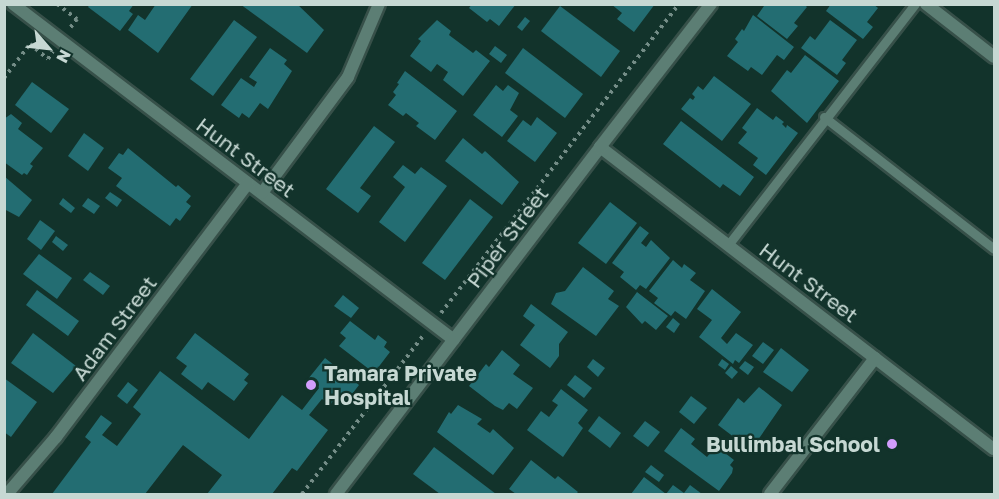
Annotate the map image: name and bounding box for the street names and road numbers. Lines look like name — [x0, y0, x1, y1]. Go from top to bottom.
street label: Hunt Street — [192, 112, 300, 202]
street label: Piper Street — [461, 181, 553, 293]
street label: Hunt Street — [755, 237, 863, 327]
street label: Adam Street — [66, 271, 162, 385]

